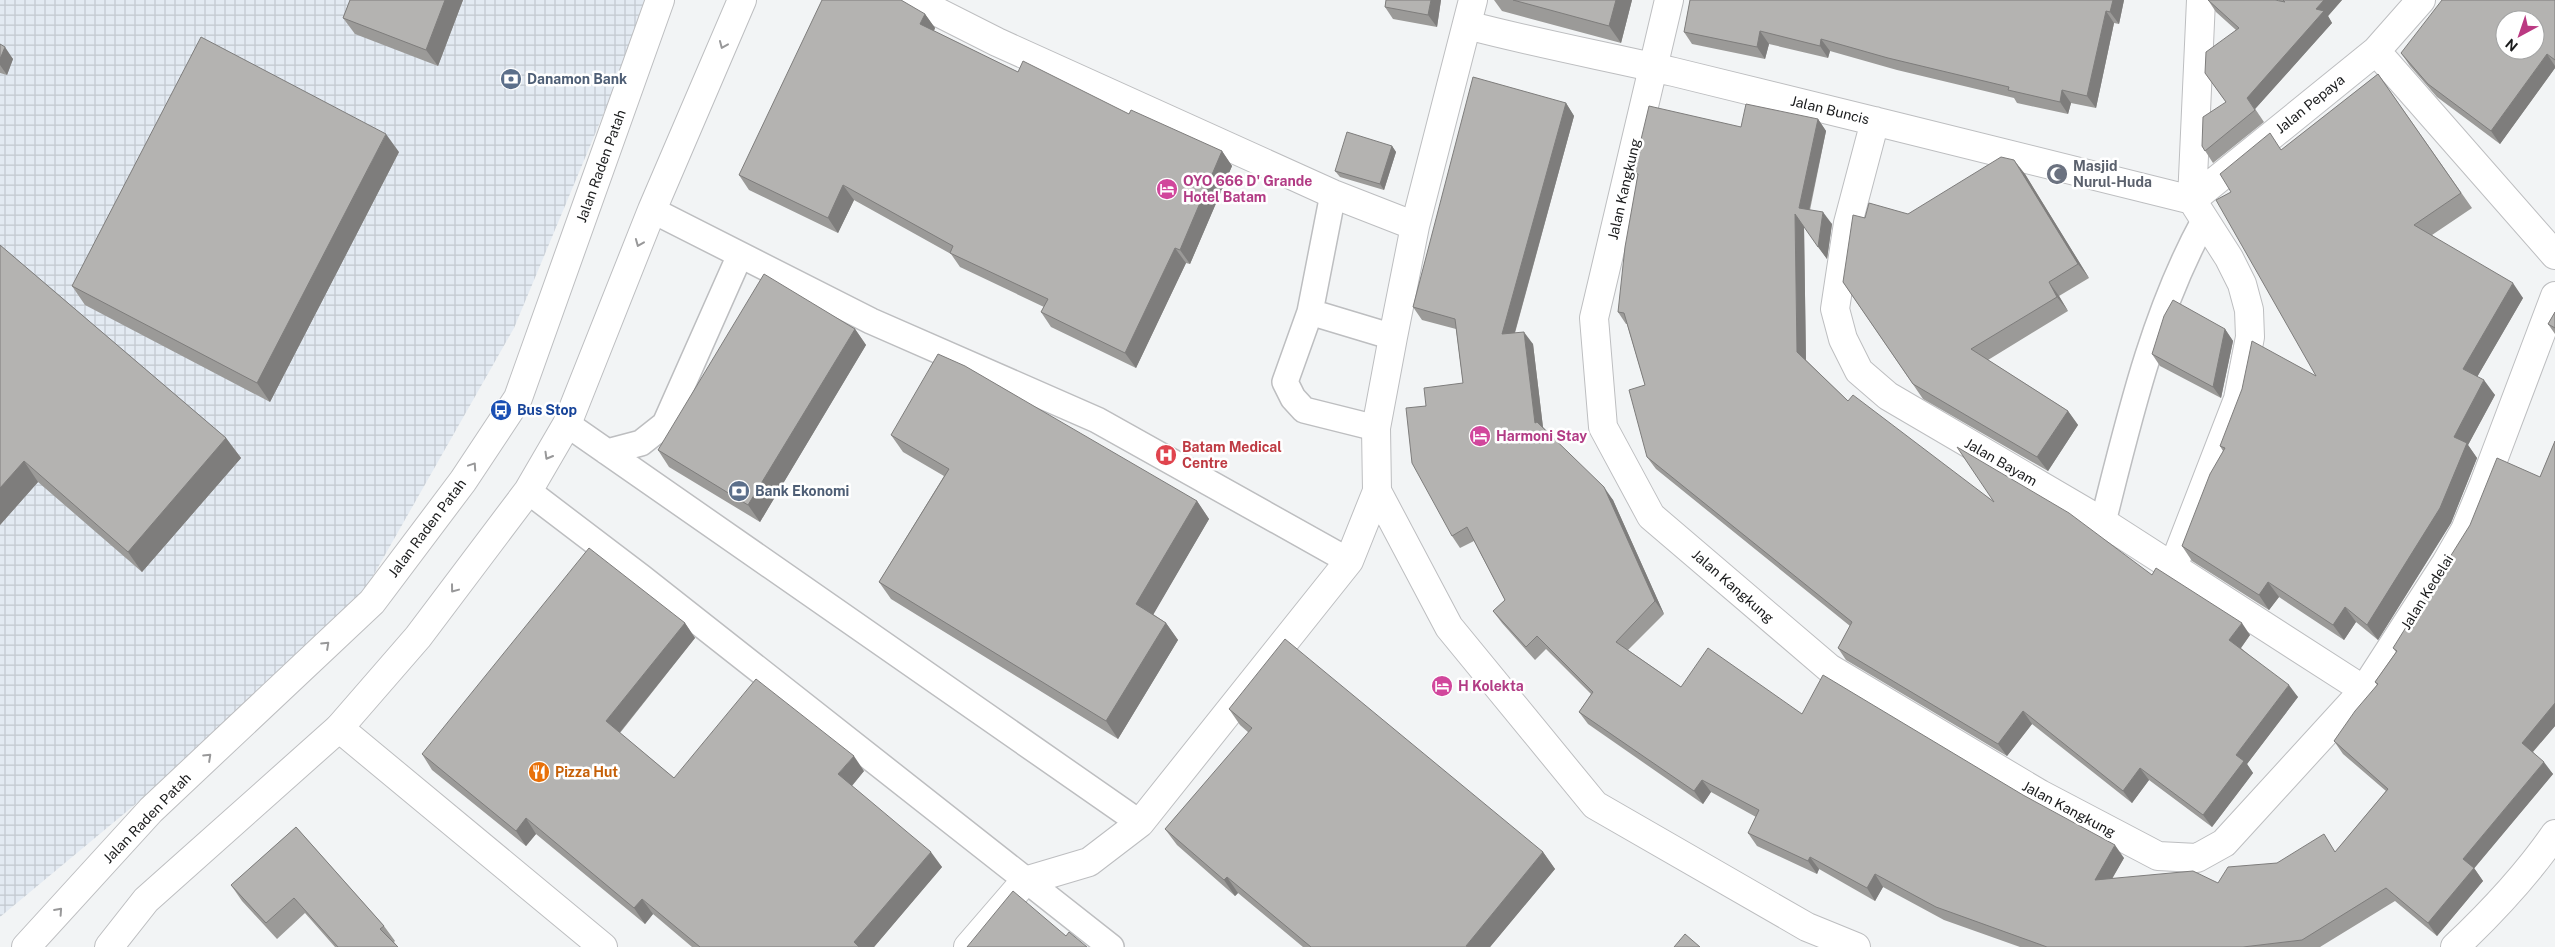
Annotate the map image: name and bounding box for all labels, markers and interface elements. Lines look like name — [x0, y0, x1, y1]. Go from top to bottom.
north arrow — [2495, 10, 2545, 60]
text: N — [2502, 35, 2521, 55]
one-way arrow — [718, 40, 729, 49]
bank icon: Danamon Bank — [499, 67, 523, 91]
place label: Danamon Bank — [527, 71, 627, 87]
street label: Jalan Pepaya — [2272, 71, 2348, 137]
street label: Jalan Buncis — [1789, 93, 1871, 127]
street label: Jalan Raden Patah — [573, 107, 629, 225]
street label: Jalan Kangkung — [1605, 137, 1643, 241]
place label: Masjid Nurul-Huda — [2073, 158, 2152, 190]
mosque icon: Masjid Nurul-Huda — [2045, 162, 2069, 186]
place label: OYO 666 D' Grande Hotel Batam — [1183, 173, 1312, 205]
hotel icon: OYO 666 D' Grande Hotel Batam — [1155, 177, 1179, 201]
one-way arrow — [635, 238, 645, 247]
bus stop icon: Bus Stop — [489, 398, 513, 422]
place label: Bus Stop — [517, 402, 577, 418]
hotel icon: Harmoni Stay — [1468, 424, 1492, 448]
place label: Harmoni Stay — [1496, 428, 1587, 444]
street label: Jalan Bayam — [1962, 435, 2040, 489]
place label: Batam Medical Centre — [1182, 439, 1282, 471]
hospital icon: Batam Medical Centre — [1154, 443, 1178, 467]
one-way arrow — [544, 451, 554, 460]
one-way arrow — [467, 462, 476, 471]
street label: Jalan Raden Patah — [385, 476, 469, 580]
bank icon: Bank Ekonomi — [727, 479, 751, 503]
place label: Bank Ekonomi — [755, 483, 849, 499]
street label: Jalan Kangkung — [1689, 546, 1777, 626]
street label: Jalan Kedelai — [2398, 552, 2456, 632]
one-way arrow — [451, 583, 460, 593]
one-way arrow — [321, 642, 330, 651]
hotel icon: H Kolekta — [1430, 674, 1454, 698]
place label: H Kolekta — [1458, 678, 1524, 694]
one-way arrow — [203, 754, 212, 763]
restaurant icon: Pizza Hut — [527, 760, 551, 784]
place label: Pizza Hut — [555, 764, 618, 780]
street label: Jalan Raden Patah — [100, 770, 194, 866]
street label: Jalan Kangkung — [2020, 778, 2119, 840]
one-way arrow — [53, 908, 62, 917]

